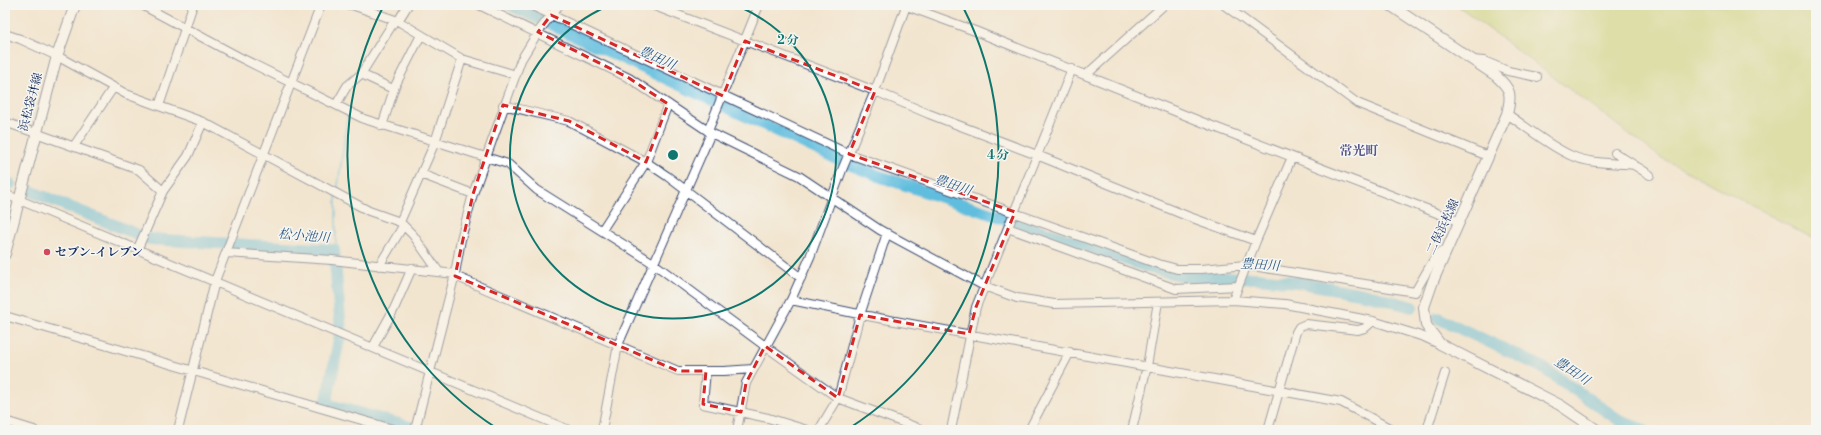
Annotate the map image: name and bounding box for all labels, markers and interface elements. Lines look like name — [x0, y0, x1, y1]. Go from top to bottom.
text: 2 分 — [777, 33, 799, 48]
water label: 豊田川 — [636, 43, 680, 74]
street label: 浜松袋井線 — [16, 71, 46, 133]
district label: 常光町 — [1339, 143, 1379, 159]
centre of rings — [666, 148, 680, 162]
text: 4 分 — [987, 148, 1009, 163]
water label: 豊田川 — [932, 171, 976, 200]
street label: 二俣浜松線 — [1424, 197, 1462, 257]
water label: 松小池川 — [277, 226, 333, 246]
place label: セブン-イレブン — [55, 245, 143, 260]
marker: セブン-イレブン — [42, 247, 52, 257]
water label: 豊田川 — [1240, 256, 1282, 274]
water label: 豊田川 — [1551, 353, 1594, 390]

